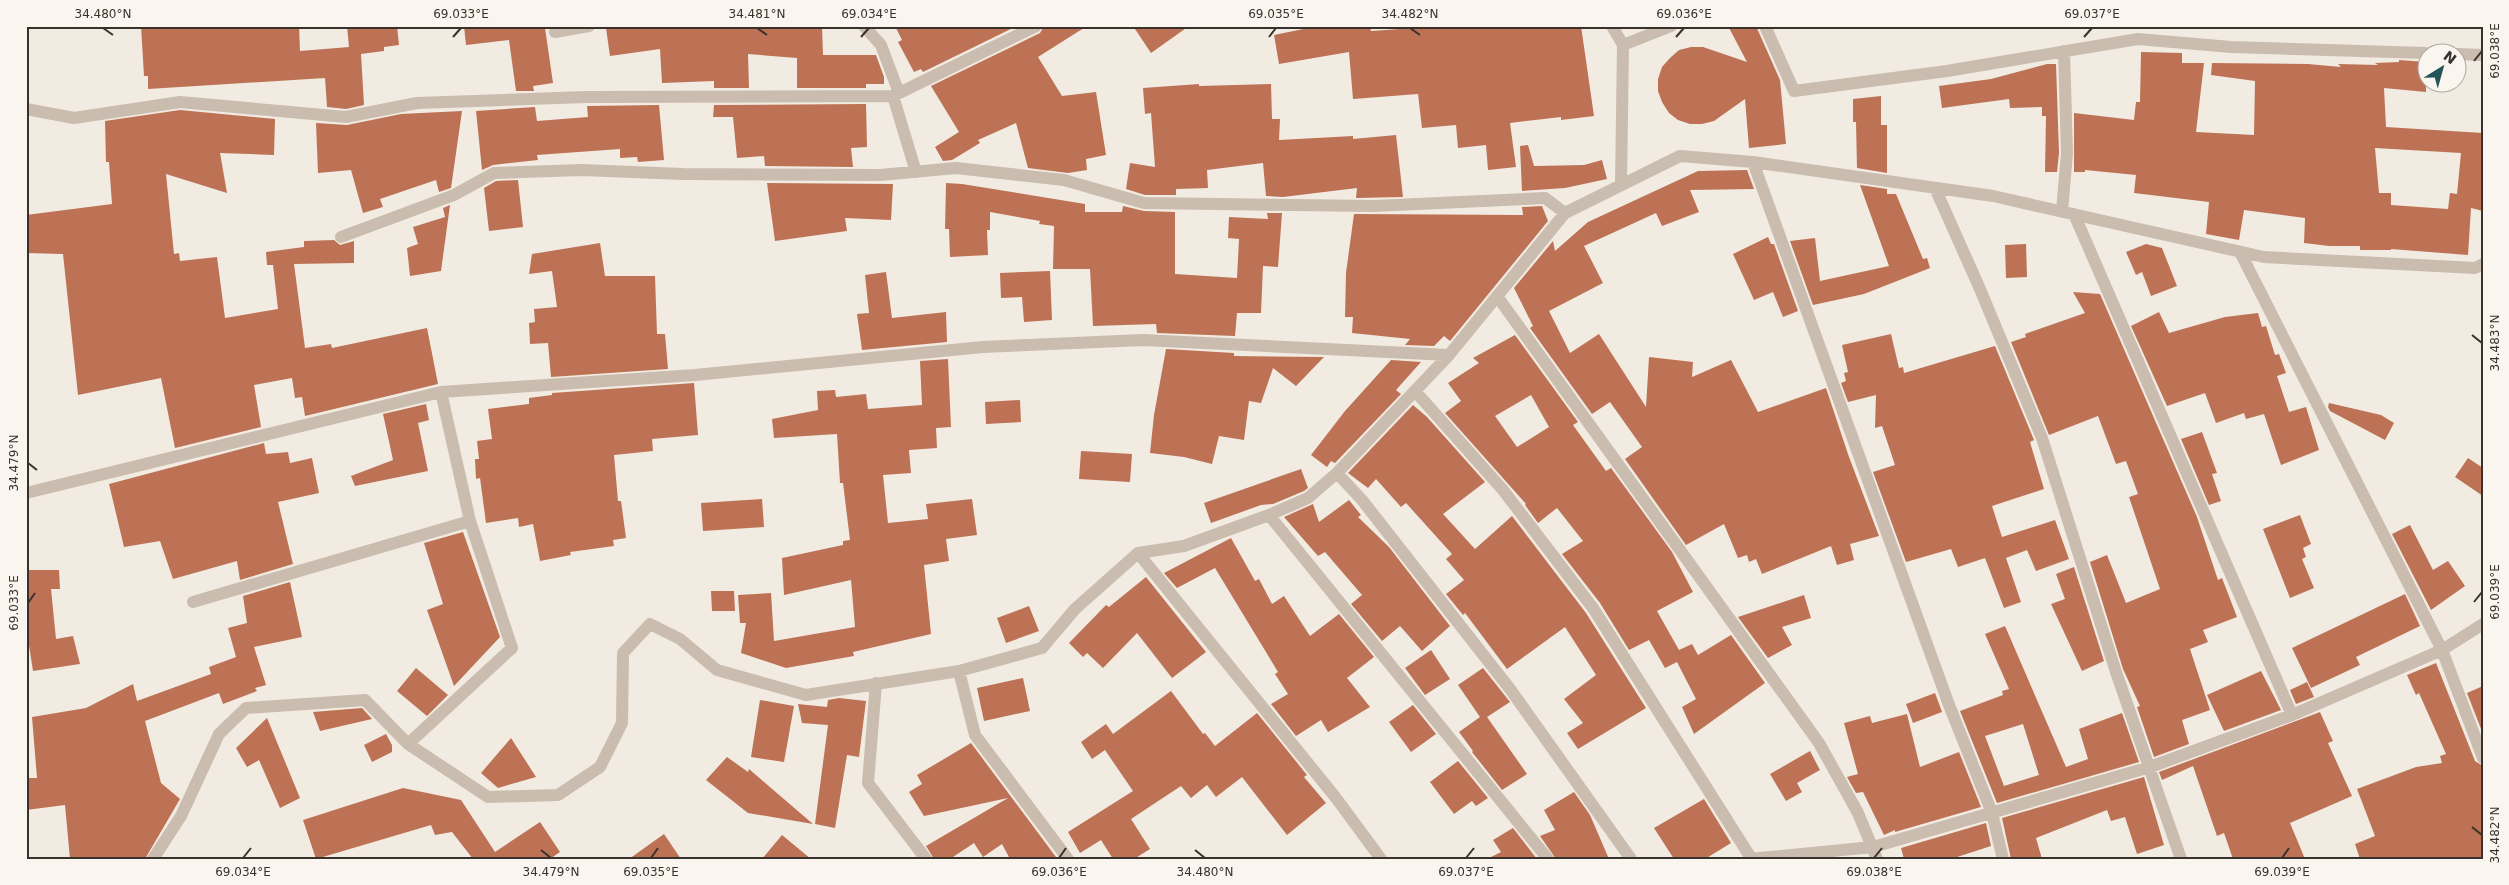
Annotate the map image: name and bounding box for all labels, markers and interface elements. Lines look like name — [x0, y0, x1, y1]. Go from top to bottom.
text: 34.480°N — [75, 7, 131, 21]
text: 69.033°E — [433, 7, 489, 21]
text: 34.481°N — [729, 7, 785, 21]
text: 69.034°E — [841, 7, 897, 21]
text: 69.035°E — [1248, 7, 1304, 21]
text: 34.482°N — [1382, 7, 1438, 21]
text: 69.036°E — [1656, 7, 1712, 21]
text: 69.037°E — [2064, 7, 2120, 21]
text: 69.038°E — [2488, 23, 2502, 79]
north arrow — [2416, 42, 2466, 92]
text: N — [2440, 48, 2459, 68]
text: 34.483°N — [2488, 315, 2502, 371]
text: 34.479°N — [7, 435, 21, 491]
text: 69.039°E — [2488, 564, 2502, 620]
text: 69.033°E — [7, 575, 21, 631]
text: 34.482°N — [2488, 807, 2502, 863]
text: 69.034°E — [215, 865, 271, 879]
text: 34.479°N — [523, 865, 579, 879]
text: 69.035°E — [623, 865, 679, 879]
text: 69.036°E — [1031, 865, 1087, 879]
text: 34.480°N — [1177, 865, 1233, 879]
text: 69.037°E — [1438, 865, 1494, 879]
text: 69.038°E — [1846, 865, 1902, 879]
text: 69.039°E — [2254, 865, 2310, 879]

